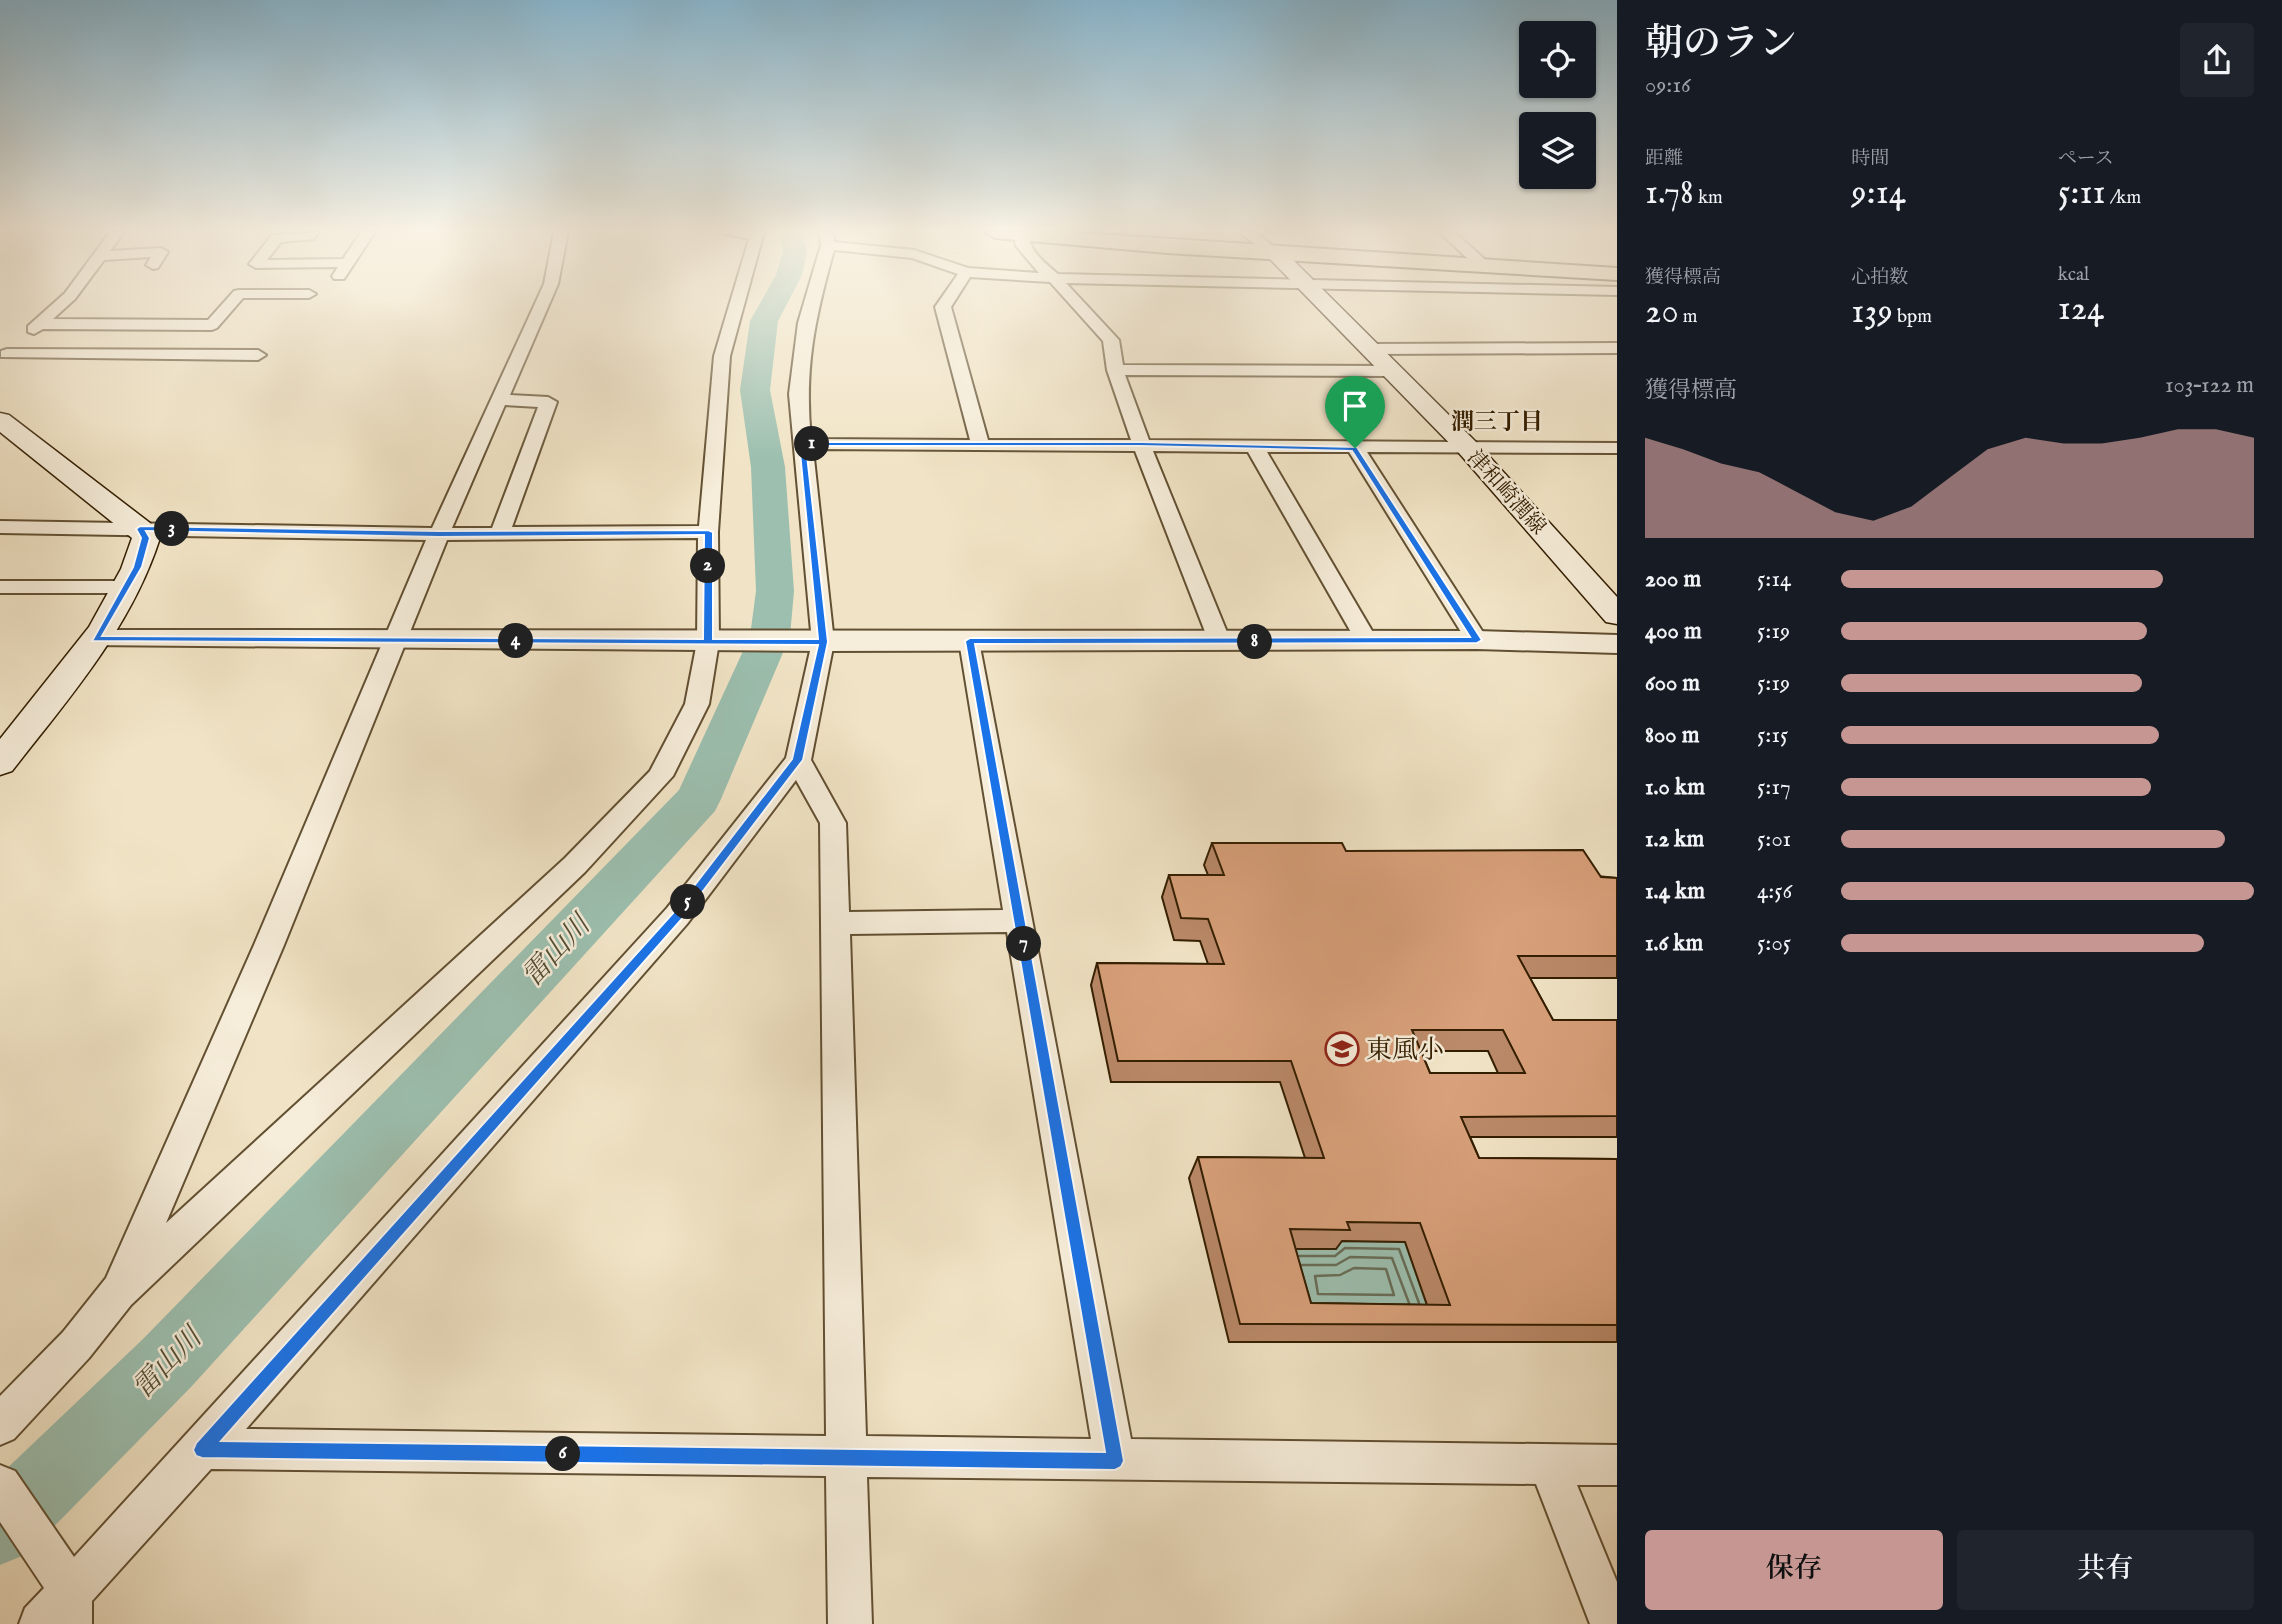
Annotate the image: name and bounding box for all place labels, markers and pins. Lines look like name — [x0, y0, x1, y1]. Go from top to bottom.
pin — [1325, 376, 1385, 448]
pin: 1 — [794, 426, 830, 462]
pin: 3 — [154, 512, 190, 546]
pin: 2 — [690, 548, 726, 584]
pin: 4 — [498, 624, 534, 658]
pin: 8 — [1238, 624, 1272, 660]
pin: 5 — [670, 884, 706, 920]
pin: 7 — [1006, 926, 1042, 962]
school or university icon: 東風小 — [1323, 1030, 1361, 1068]
place label: 東風小 — [1366, 1034, 1444, 1067]
pin: 6 — [546, 1436, 580, 1472]

